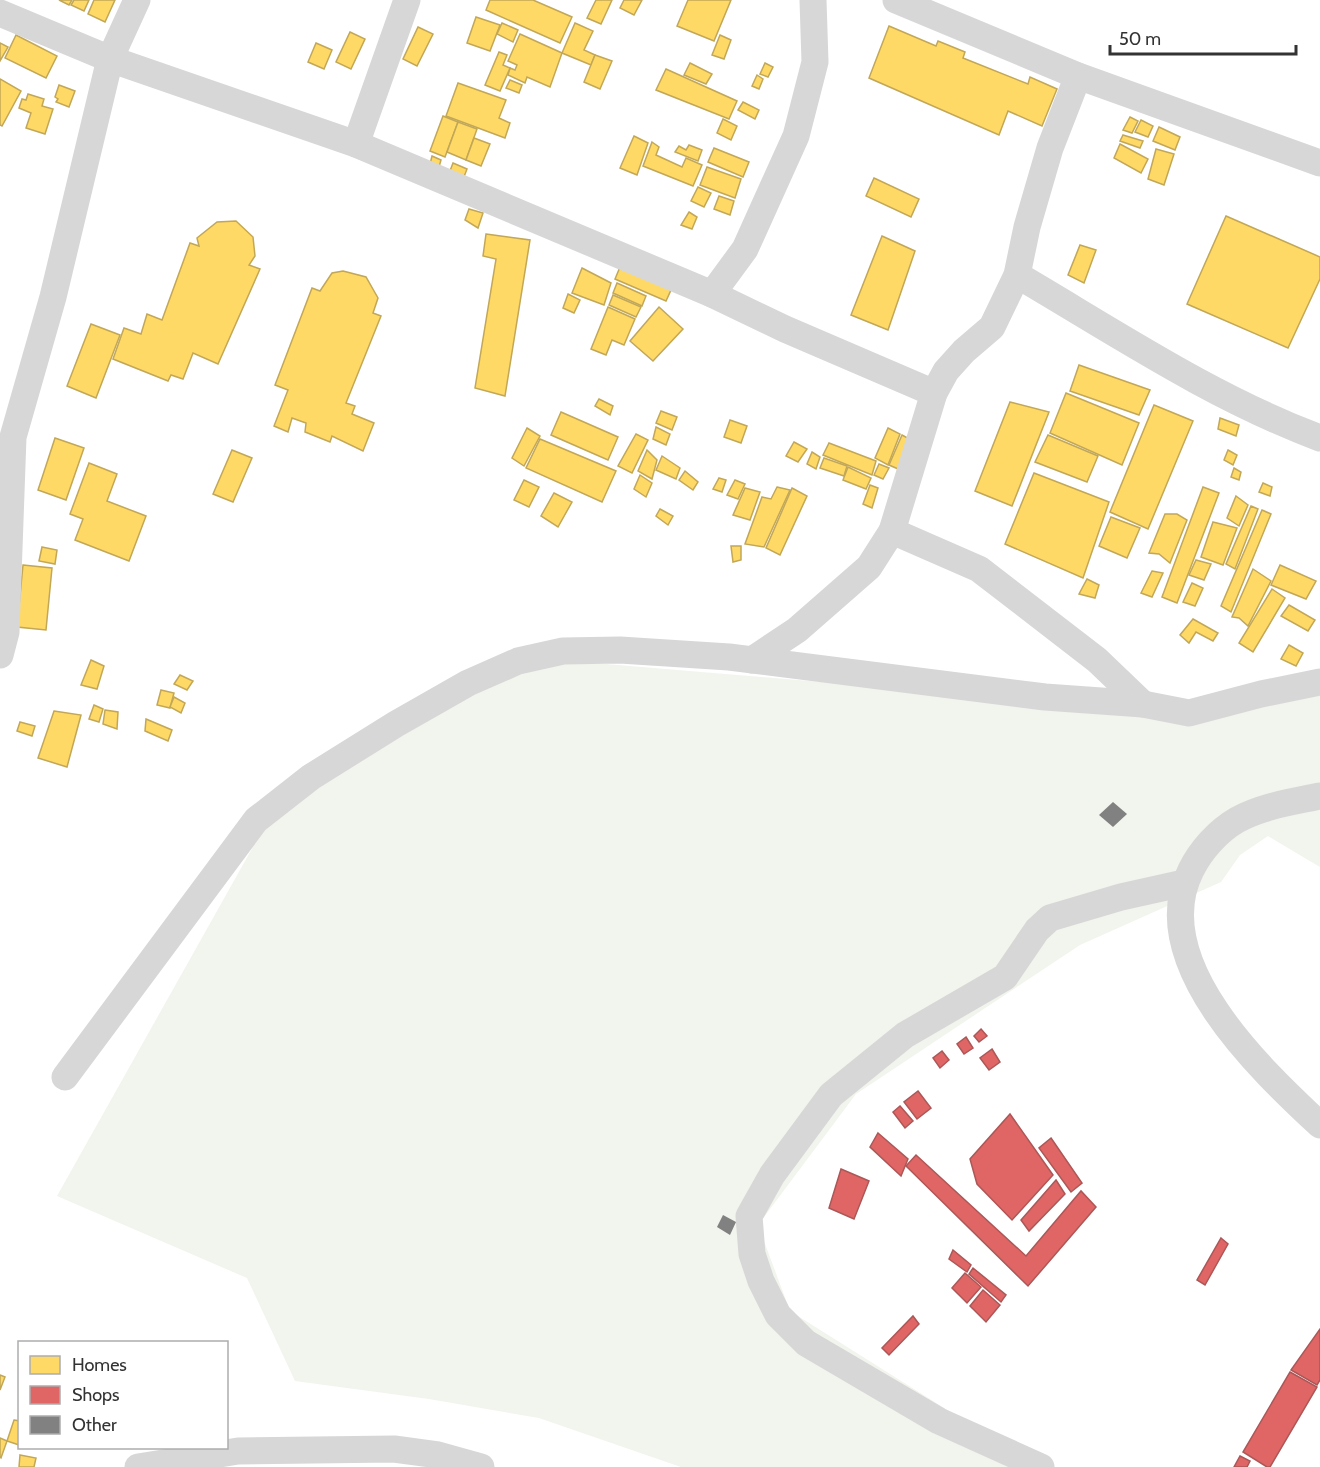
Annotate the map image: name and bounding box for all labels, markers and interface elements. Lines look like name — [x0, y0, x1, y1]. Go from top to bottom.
scale bar — [1110, 18, 1296, 56]
text: 50 m — [1119, 28, 1161, 50]
legend — [18, 1341, 228, 1449]
text: Homes — [72, 1354, 127, 1376]
text: Shops — [72, 1384, 120, 1406]
text: Other — [72, 1414, 117, 1436]

